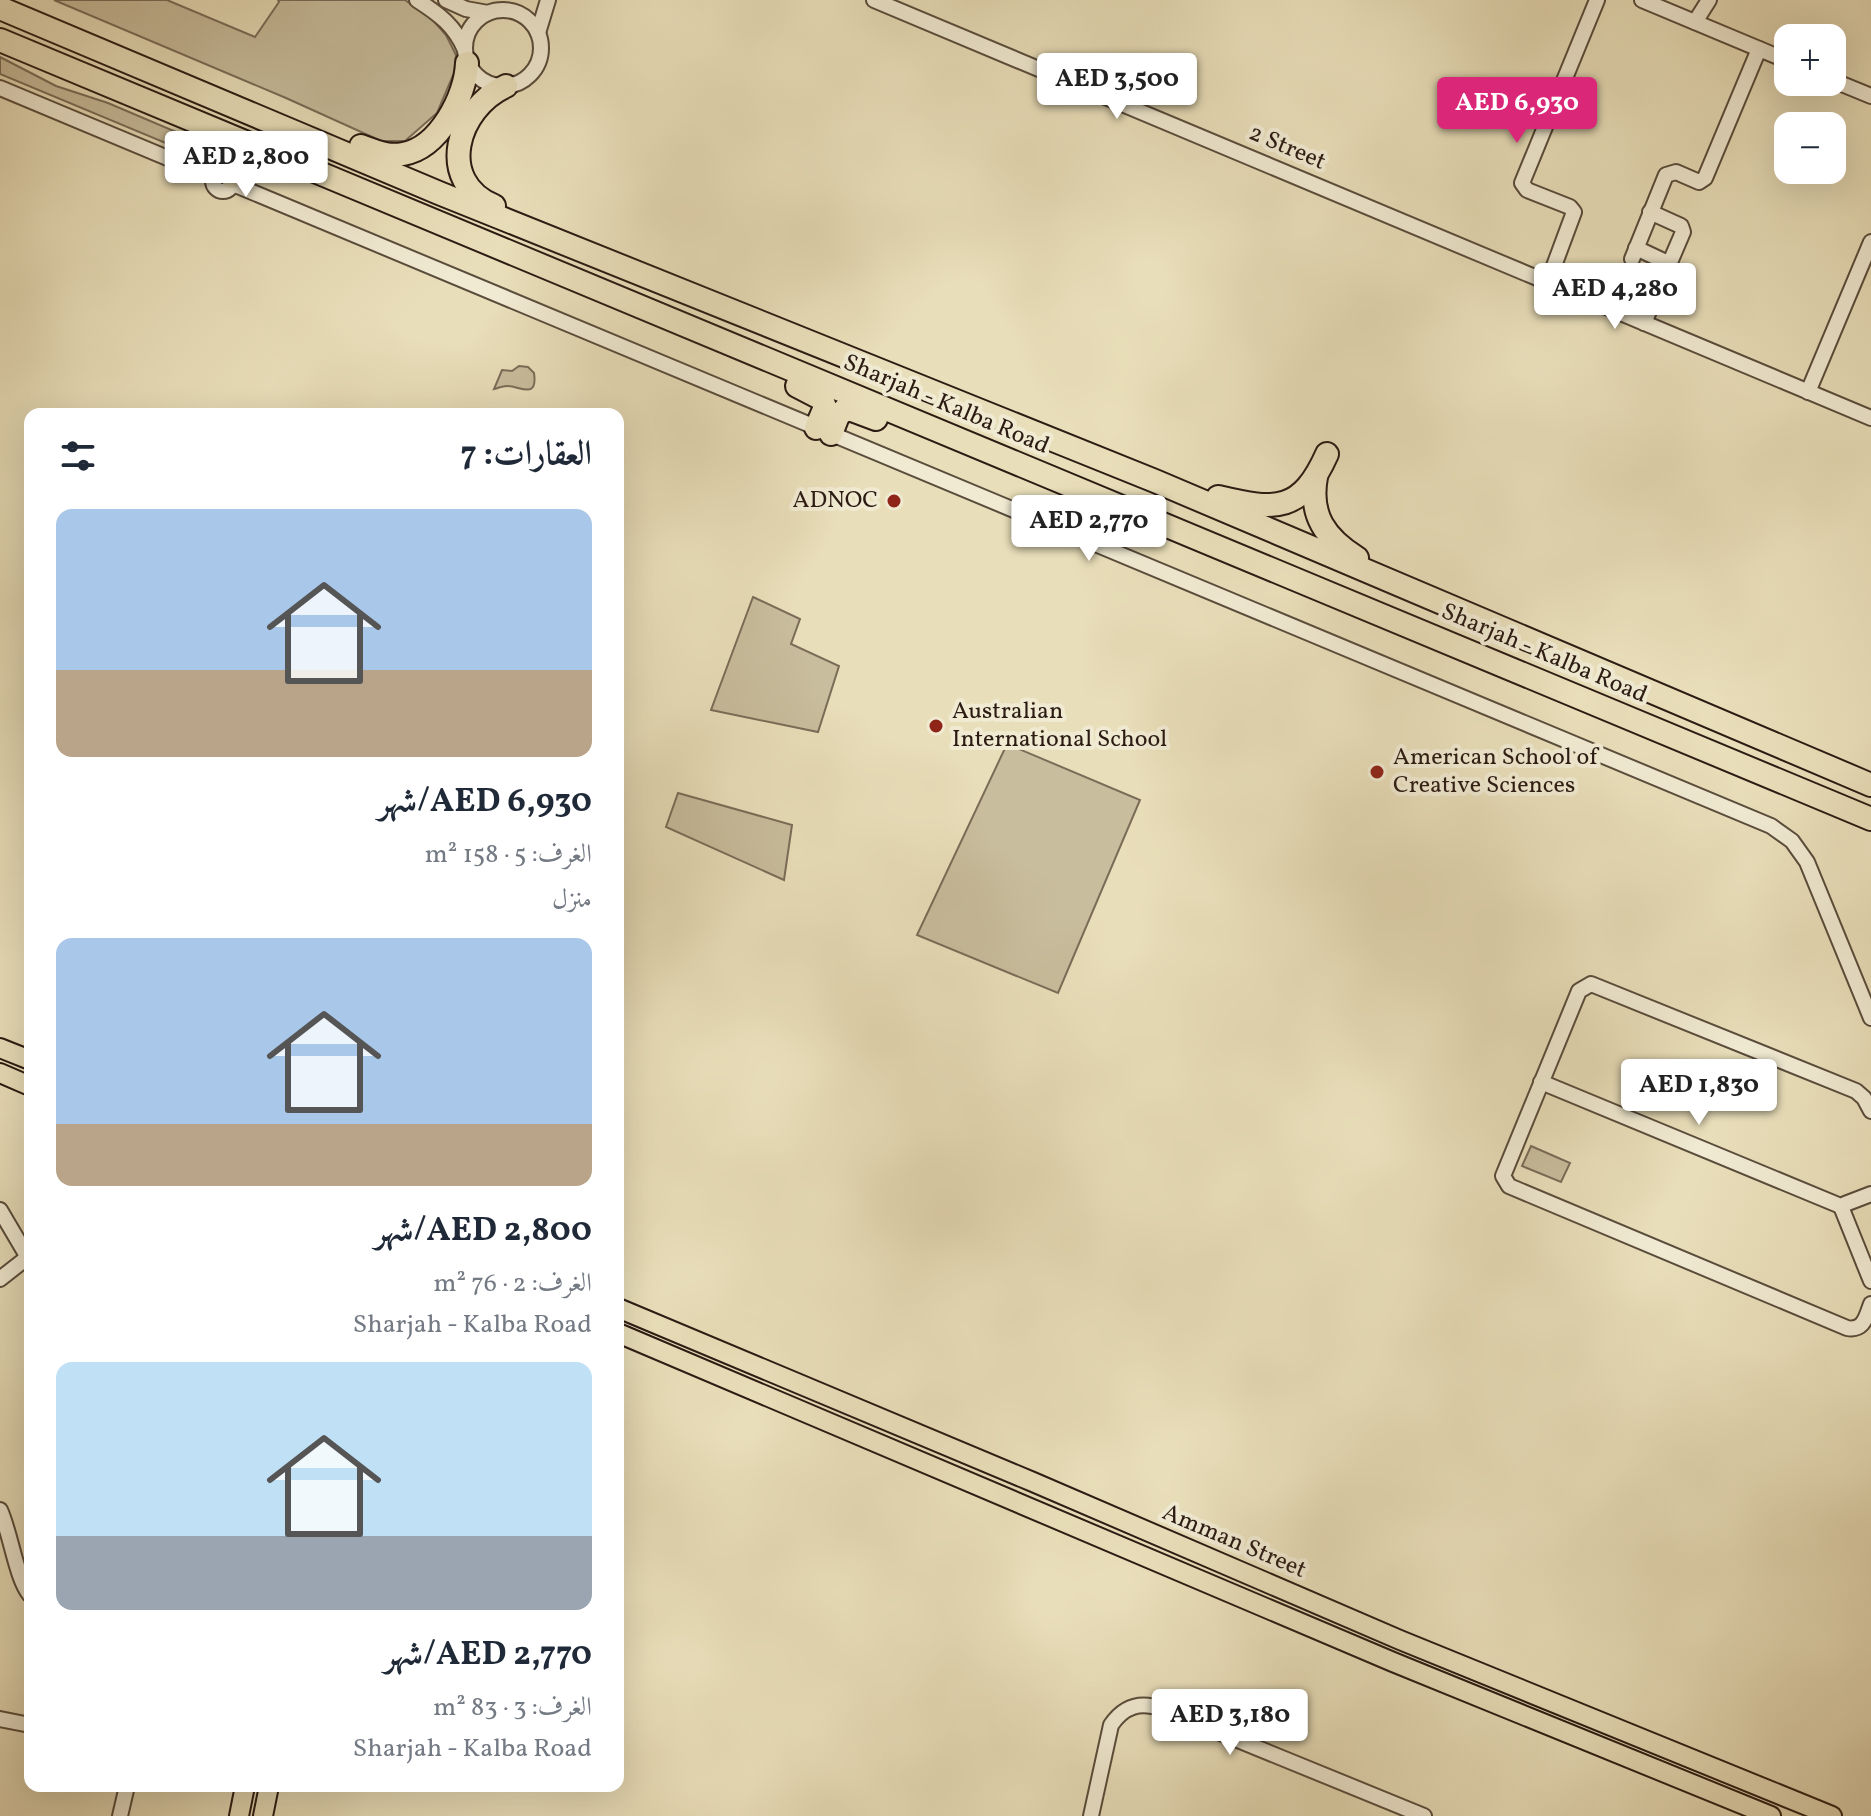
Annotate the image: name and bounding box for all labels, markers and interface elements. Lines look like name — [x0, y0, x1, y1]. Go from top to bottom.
map controls — [1774, 24, 1846, 184]
button: + — [1774, 24, 1846, 96]
pin: AED 3,500 — [1025, 53, 1209, 121]
text: AED 3,500 — [1055, 61, 1179, 97]
pin: AED 6,930 — [1425, 77, 1609, 145]
text: AED 6,930 — [1455, 85, 1579, 121]
button: − — [1774, 112, 1846, 184]
street label: 2 Street — [1243, 117, 1331, 179]
pin: AED 2,800 — [154, 131, 338, 199]
text: AED 2,800 — [183, 139, 309, 175]
pin: AED 4,280 — [1523, 263, 1707, 331]
text: AED 4,280 — [1552, 271, 1678, 307]
street label: Sharjah - Kalba Road — [838, 346, 1054, 464]
text: العقارات: 7 — [460, 432, 592, 479]
icon: filters — [56, 434, 100, 478]
place label: ADNOC — [793, 484, 878, 518]
marker: ADNOC — [885, 492, 903, 510]
pin: AED 2,770 — [997, 495, 1181, 563]
text: AED 2,770 — [1029, 503, 1149, 539]
icon: home — [252, 561, 396, 705]
street label: Sharjah - Kalba Road — [1436, 595, 1652, 713]
place label: Australian International School — [952, 695, 1167, 757]
marker: Australian International School — [927, 717, 945, 735]
place label: American School of Creative Sciences — [1393, 741, 1600, 803]
marker: American School of Creative Sciences — [1368, 763, 1386, 781]
text: AED 6,930/شهر — [378, 779, 592, 826]
text: الغرف: 5 · 158 m² — [425, 837, 592, 873]
text: منزل — [552, 882, 592, 918]
icon: home — [252, 990, 396, 1134]
pin: AED 1,830 — [1607, 1059, 1791, 1127]
text: AED 1,830 — [1639, 1067, 1759, 1103]
text: AED 2,800/شهر — [374, 1208, 592, 1255]
text: الغرف: 2 · 76 m² — [433, 1266, 592, 1302]
text: Sharjah - Kalba Road — [353, 1307, 592, 1343]
icon: home — [252, 1414, 396, 1558]
street label: Amman Street — [1157, 1496, 1311, 1588]
text: AED 2,770/شهر — [384, 1632, 592, 1679]
pin: AED 3,180 — [1138, 1689, 1322, 1757]
text: الغرف: 3 · 83 m² — [433, 1690, 592, 1726]
text: AED 3,180 — [1170, 1697, 1290, 1733]
text: Sharjah - Kalba Road — [353, 1731, 592, 1767]

